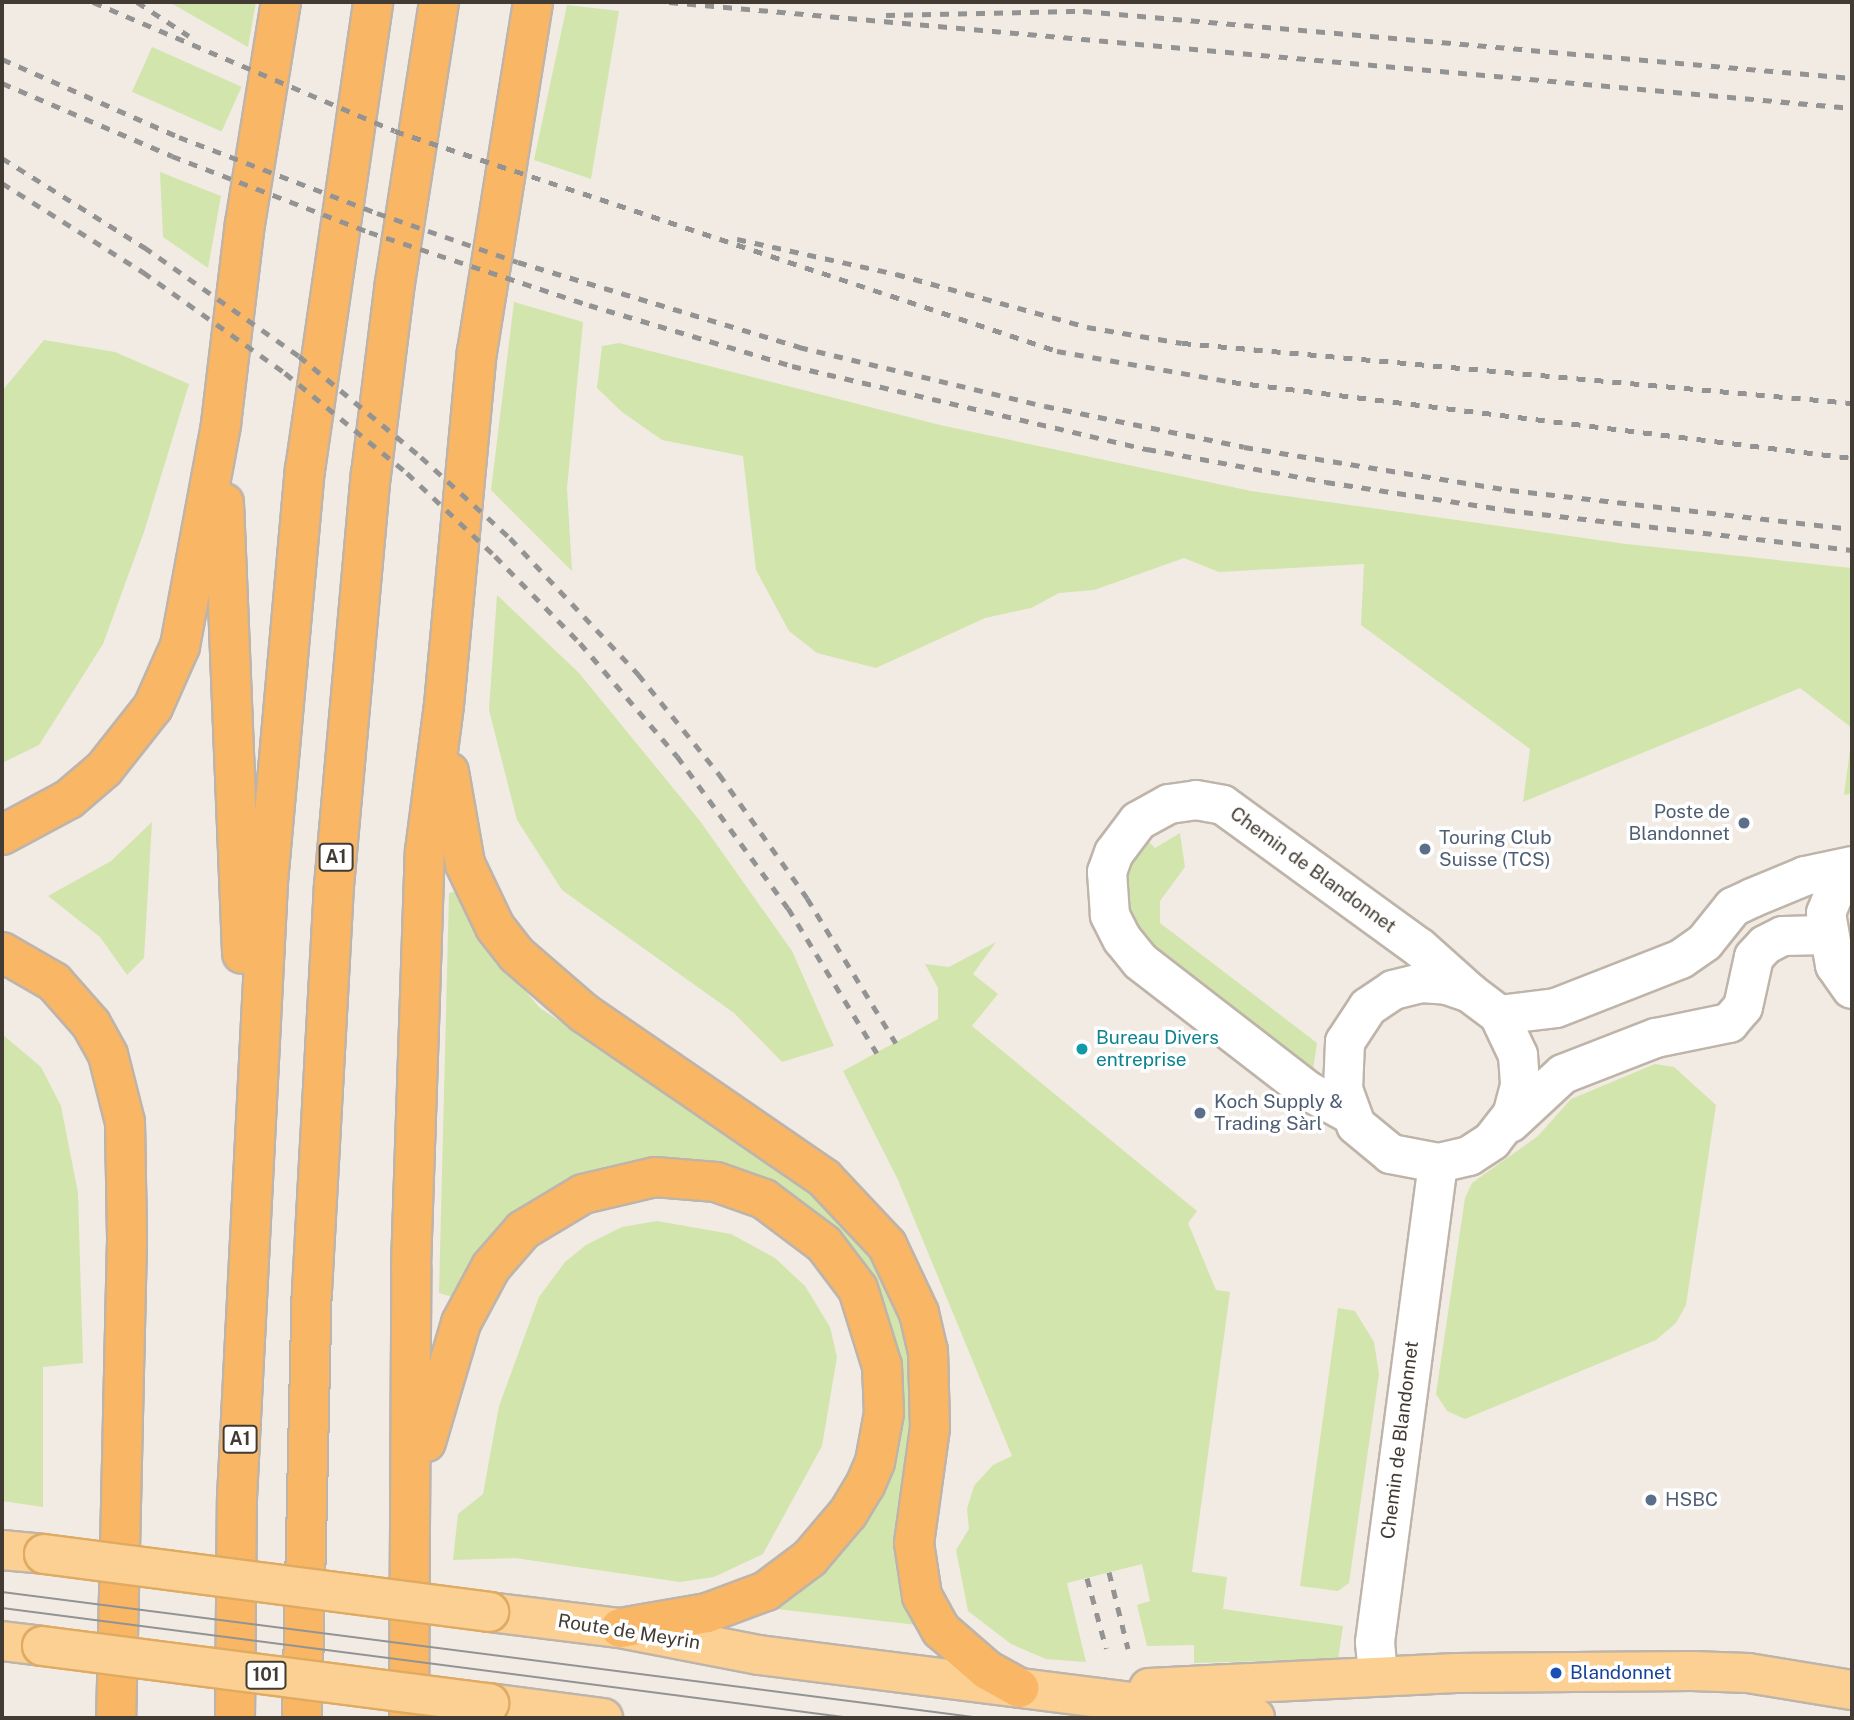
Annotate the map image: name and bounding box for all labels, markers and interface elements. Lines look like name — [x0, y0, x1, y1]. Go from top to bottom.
place label: Poste de Blandonnet — [1628, 801, 1730, 845]
street label: Chemin de Blandonnet — [1225, 802, 1401, 938]
marker: Poste de Blandonnet — [1736, 815, 1752, 831]
place label: Touring Club Suisse (TCS) — [1439, 827, 1552, 871]
marker: Touring Club Suisse (TCS) — [1417, 841, 1433, 857]
road number: A1 — [318, 842, 354, 872]
place label: Bureau Divers entreprise — [1096, 1027, 1219, 1071]
marker: Bureau Divers entreprise — [1074, 1041, 1090, 1057]
place label: Koch Supply & Trading Sàrl — [1214, 1091, 1343, 1135]
marker: Koch Supply & Trading Sàrl — [1192, 1105, 1208, 1121]
street label: Chemin de Blandonnet — [1377, 1339, 1423, 1541]
road number: A1 — [222, 1424, 258, 1454]
place label: HSBC — [1665, 1489, 1718, 1511]
marker: HSBC — [1643, 1492, 1659, 1508]
street label: Route de Meyrin — [556, 1609, 702, 1655]
road number: 101 — [245, 1660, 287, 1690]
place label: Blandonnet — [1570, 1662, 1672, 1684]
marker: Blandonnet — [1548, 1665, 1564, 1681]

